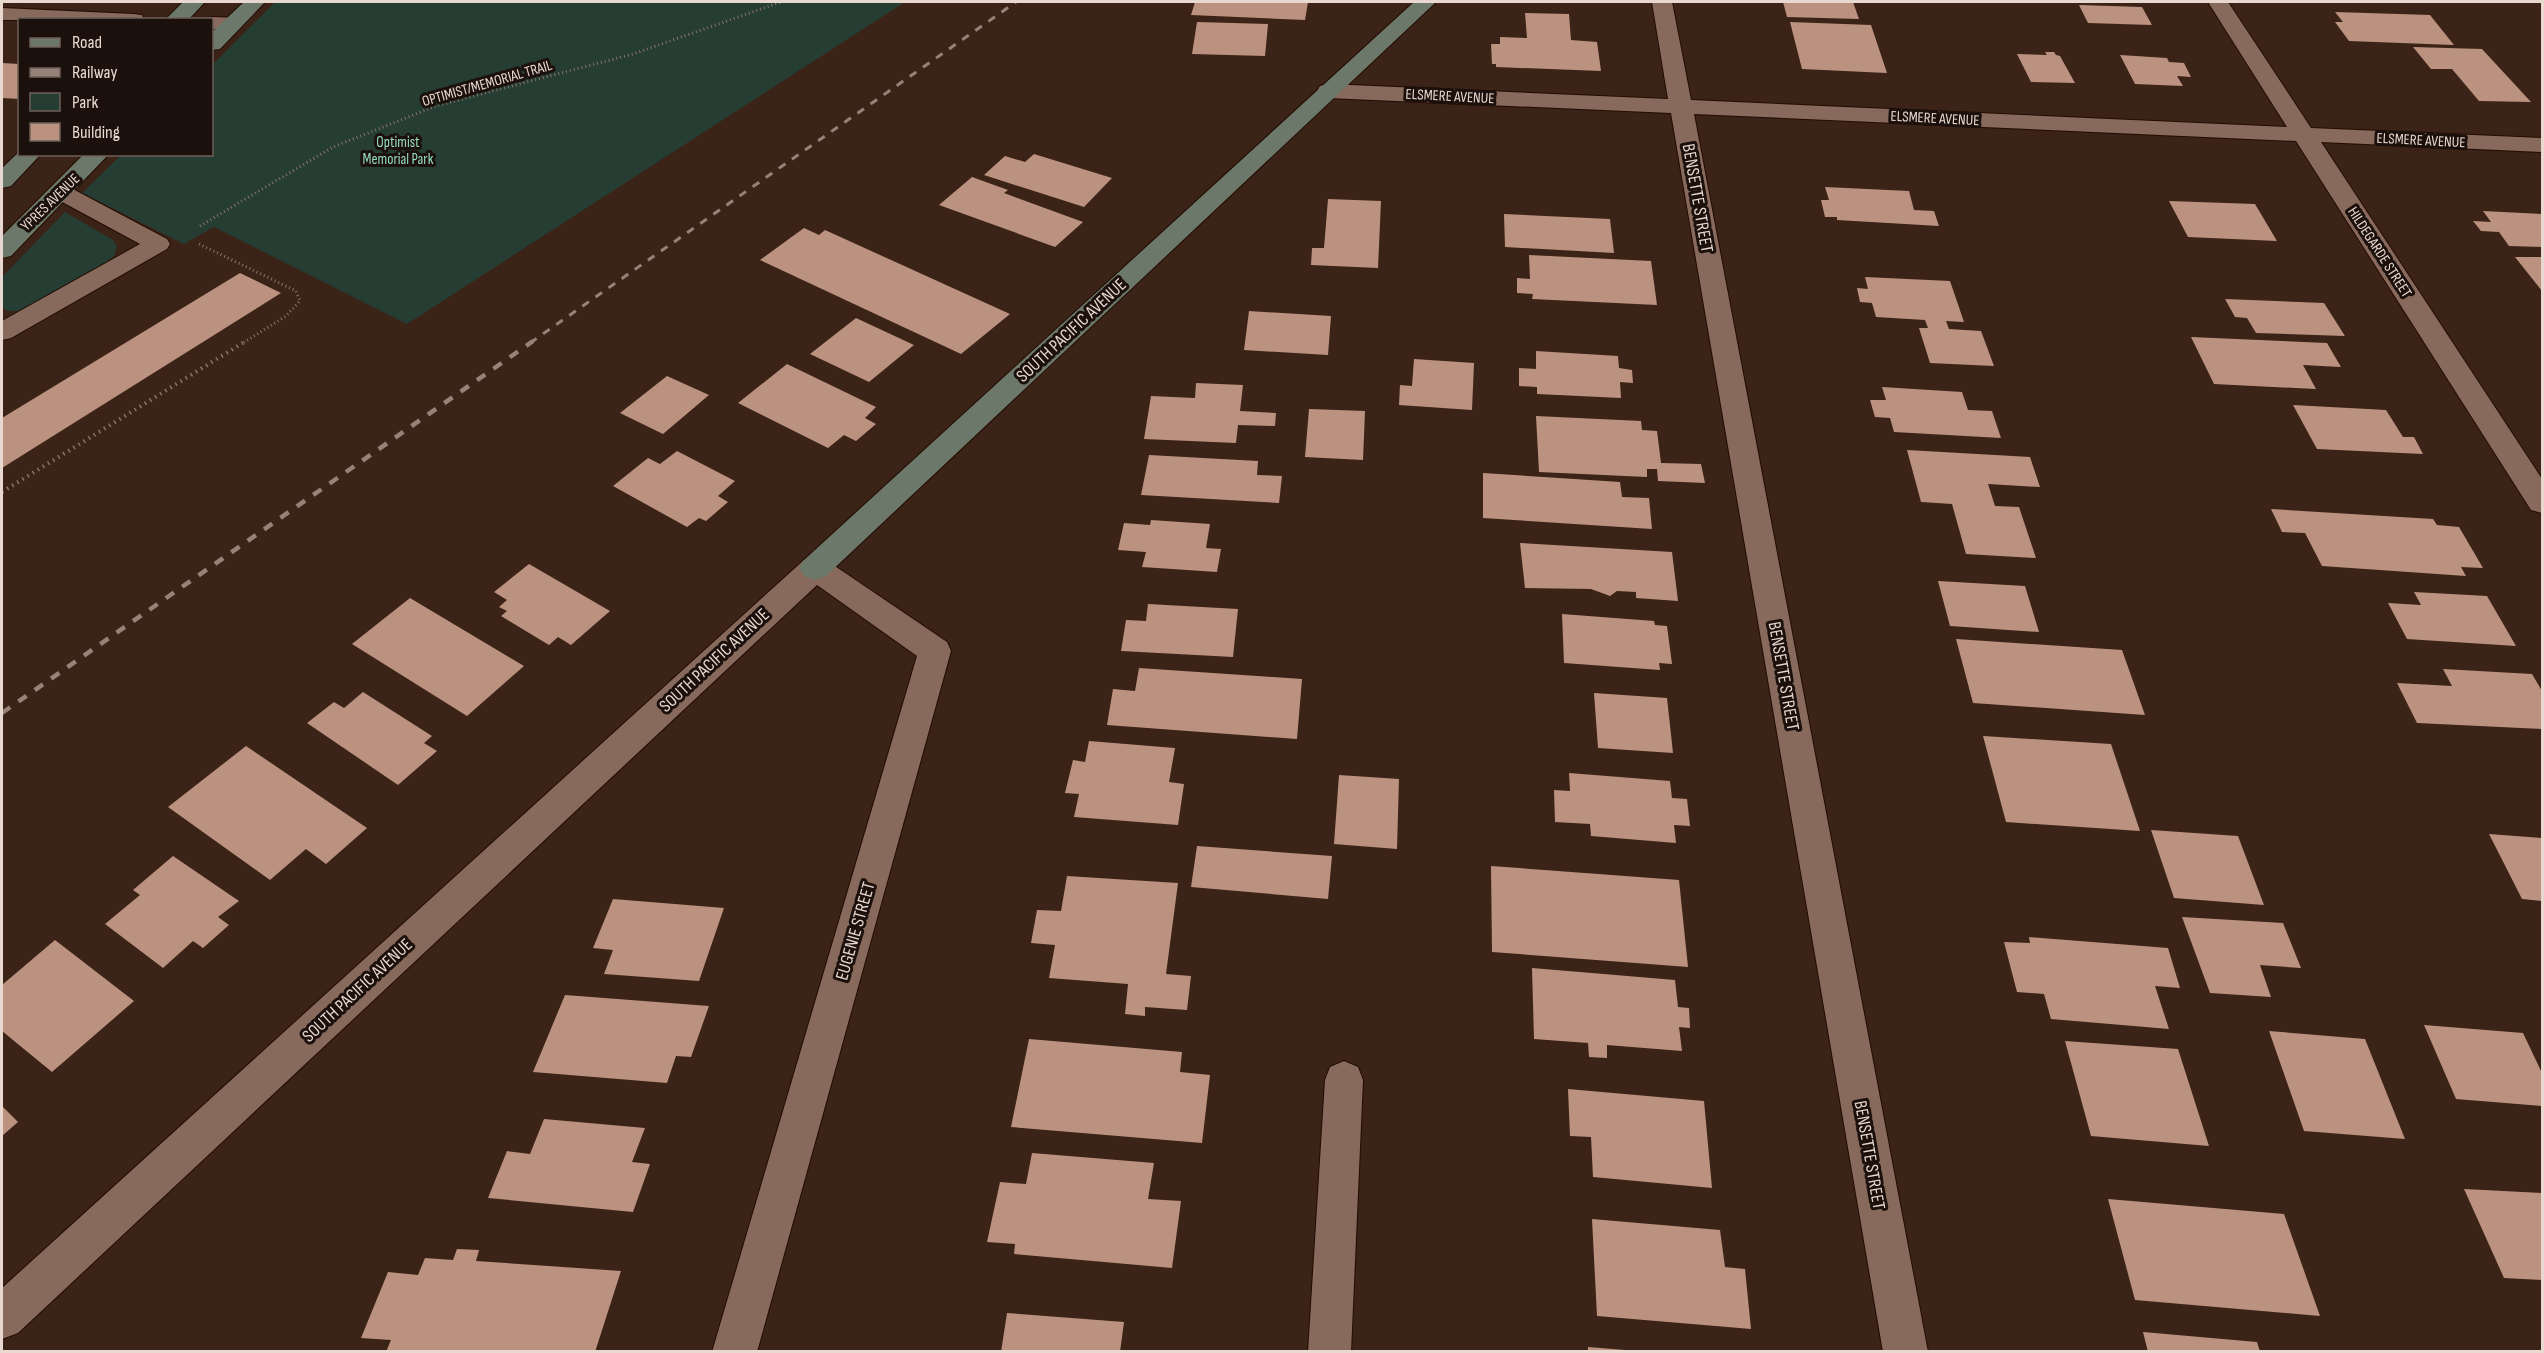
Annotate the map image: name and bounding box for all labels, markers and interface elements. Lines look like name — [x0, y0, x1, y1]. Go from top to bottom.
legend — [18, 18, 213, 156]
text: Road — [72, 32, 102, 53]
street label: OPTIMIST/MEMORIAL TRAIL — [420, 56, 555, 111]
text: Railway — [72, 62, 117, 83]
street label: ELSMERE AVENUE — [1405, 85, 1495, 108]
text: Park — [72, 92, 98, 113]
street label: ELSMERE AVENUE — [1890, 107, 1980, 130]
text: Building — [72, 122, 120, 143]
street label: ELSMERE AVENUE — [2376, 129, 2466, 152]
park label: Optimist Memorial Park — [363, 133, 434, 169]
street label: BENSETTE STREET — [1678, 142, 1717, 254]
street label: YPRES AVENUE — [17, 170, 84, 235]
street label: HILDEGARDE STREET — [2343, 203, 2416, 301]
street label: SOUTH PACIFIC AVENUE — [1012, 274, 1131, 387]
street label: SOUTH PACIFIC AVENUE — [655, 604, 774, 717]
street label: BENSETTE STREET — [1764, 620, 1803, 732]
street label: EUGENIE STREET — [831, 880, 880, 983]
street label: SOUTH PACIFIC AVENUE — [298, 934, 417, 1047]
street label: BENSETTE STREET — [1850, 1099, 1889, 1211]

